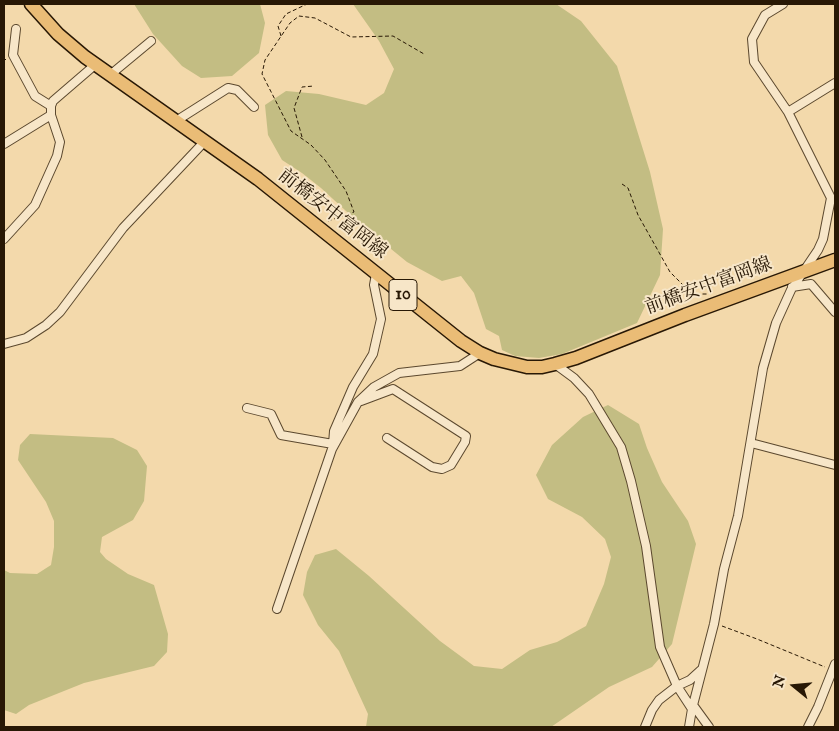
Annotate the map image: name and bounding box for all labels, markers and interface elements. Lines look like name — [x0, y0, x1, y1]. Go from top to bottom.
street label: 前橋安中富岡線 — [273, 165, 391, 265]
street label: 前橋安中富岡線 — [643, 254, 775, 320]
road number: 10 — [389, 280, 417, 310]
north arrow — [769, 661, 819, 711]
text: N — [769, 673, 790, 690]

